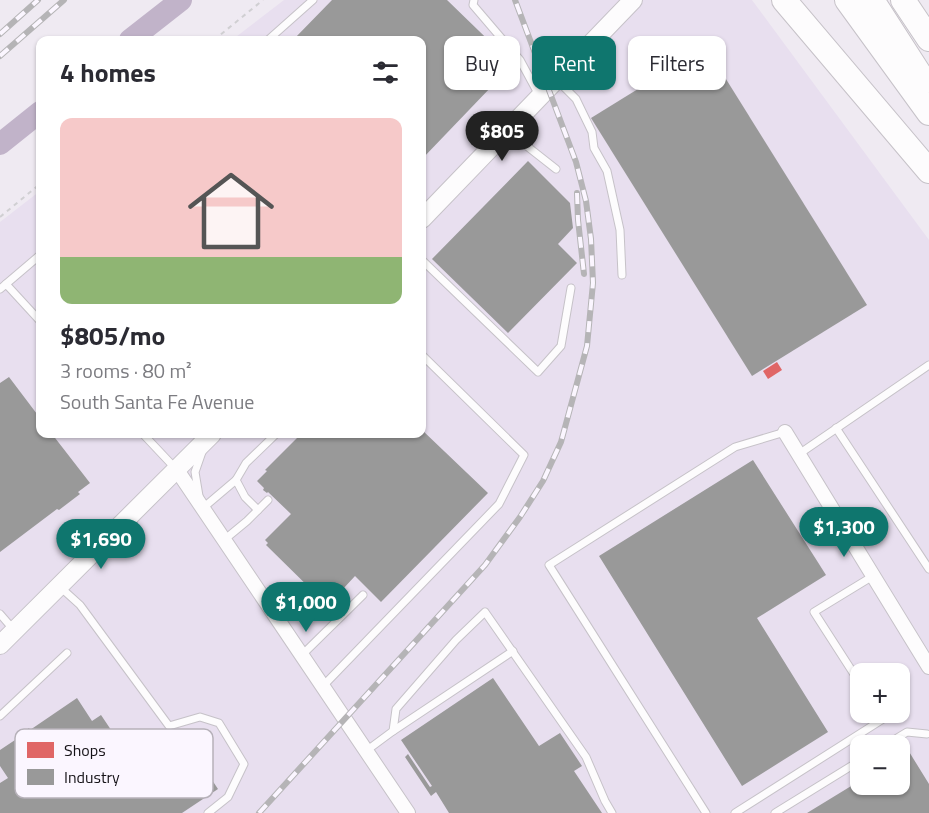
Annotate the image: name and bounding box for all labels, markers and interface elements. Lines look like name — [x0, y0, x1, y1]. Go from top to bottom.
chip: Buy — [444, 36, 520, 90]
chip: Rent — [532, 36, 616, 90]
chip: Filters — [628, 36, 726, 90]
text: 4 homes — [60, 53, 156, 92]
icon: filters — [369, 56, 402, 89]
pin: $805 — [466, 111, 538, 162]
text: $805 — [480, 115, 524, 146]
icon: home — [177, 157, 285, 265]
text: $805/mo — [60, 316, 165, 355]
text: 3 rooms · 80 m² — [60, 355, 192, 386]
text: South Santa Fe Avenue — [60, 386, 254, 417]
pin: $1,300 — [795, 507, 893, 558]
text: $1,300 — [813, 511, 875, 542]
pin: $1,690 — [52, 519, 150, 570]
text: $1,690 — [70, 523, 132, 554]
pin: $1,000 — [257, 582, 355, 633]
text: $1,000 — [275, 586, 337, 617]
map controls — [850, 663, 910, 795]
button: + — [850, 663, 910, 723]
legend — [15, 729, 213, 798]
button: − — [850, 735, 910, 795]
text: Shops — [64, 738, 106, 762]
text: Industry — [64, 765, 120, 789]

